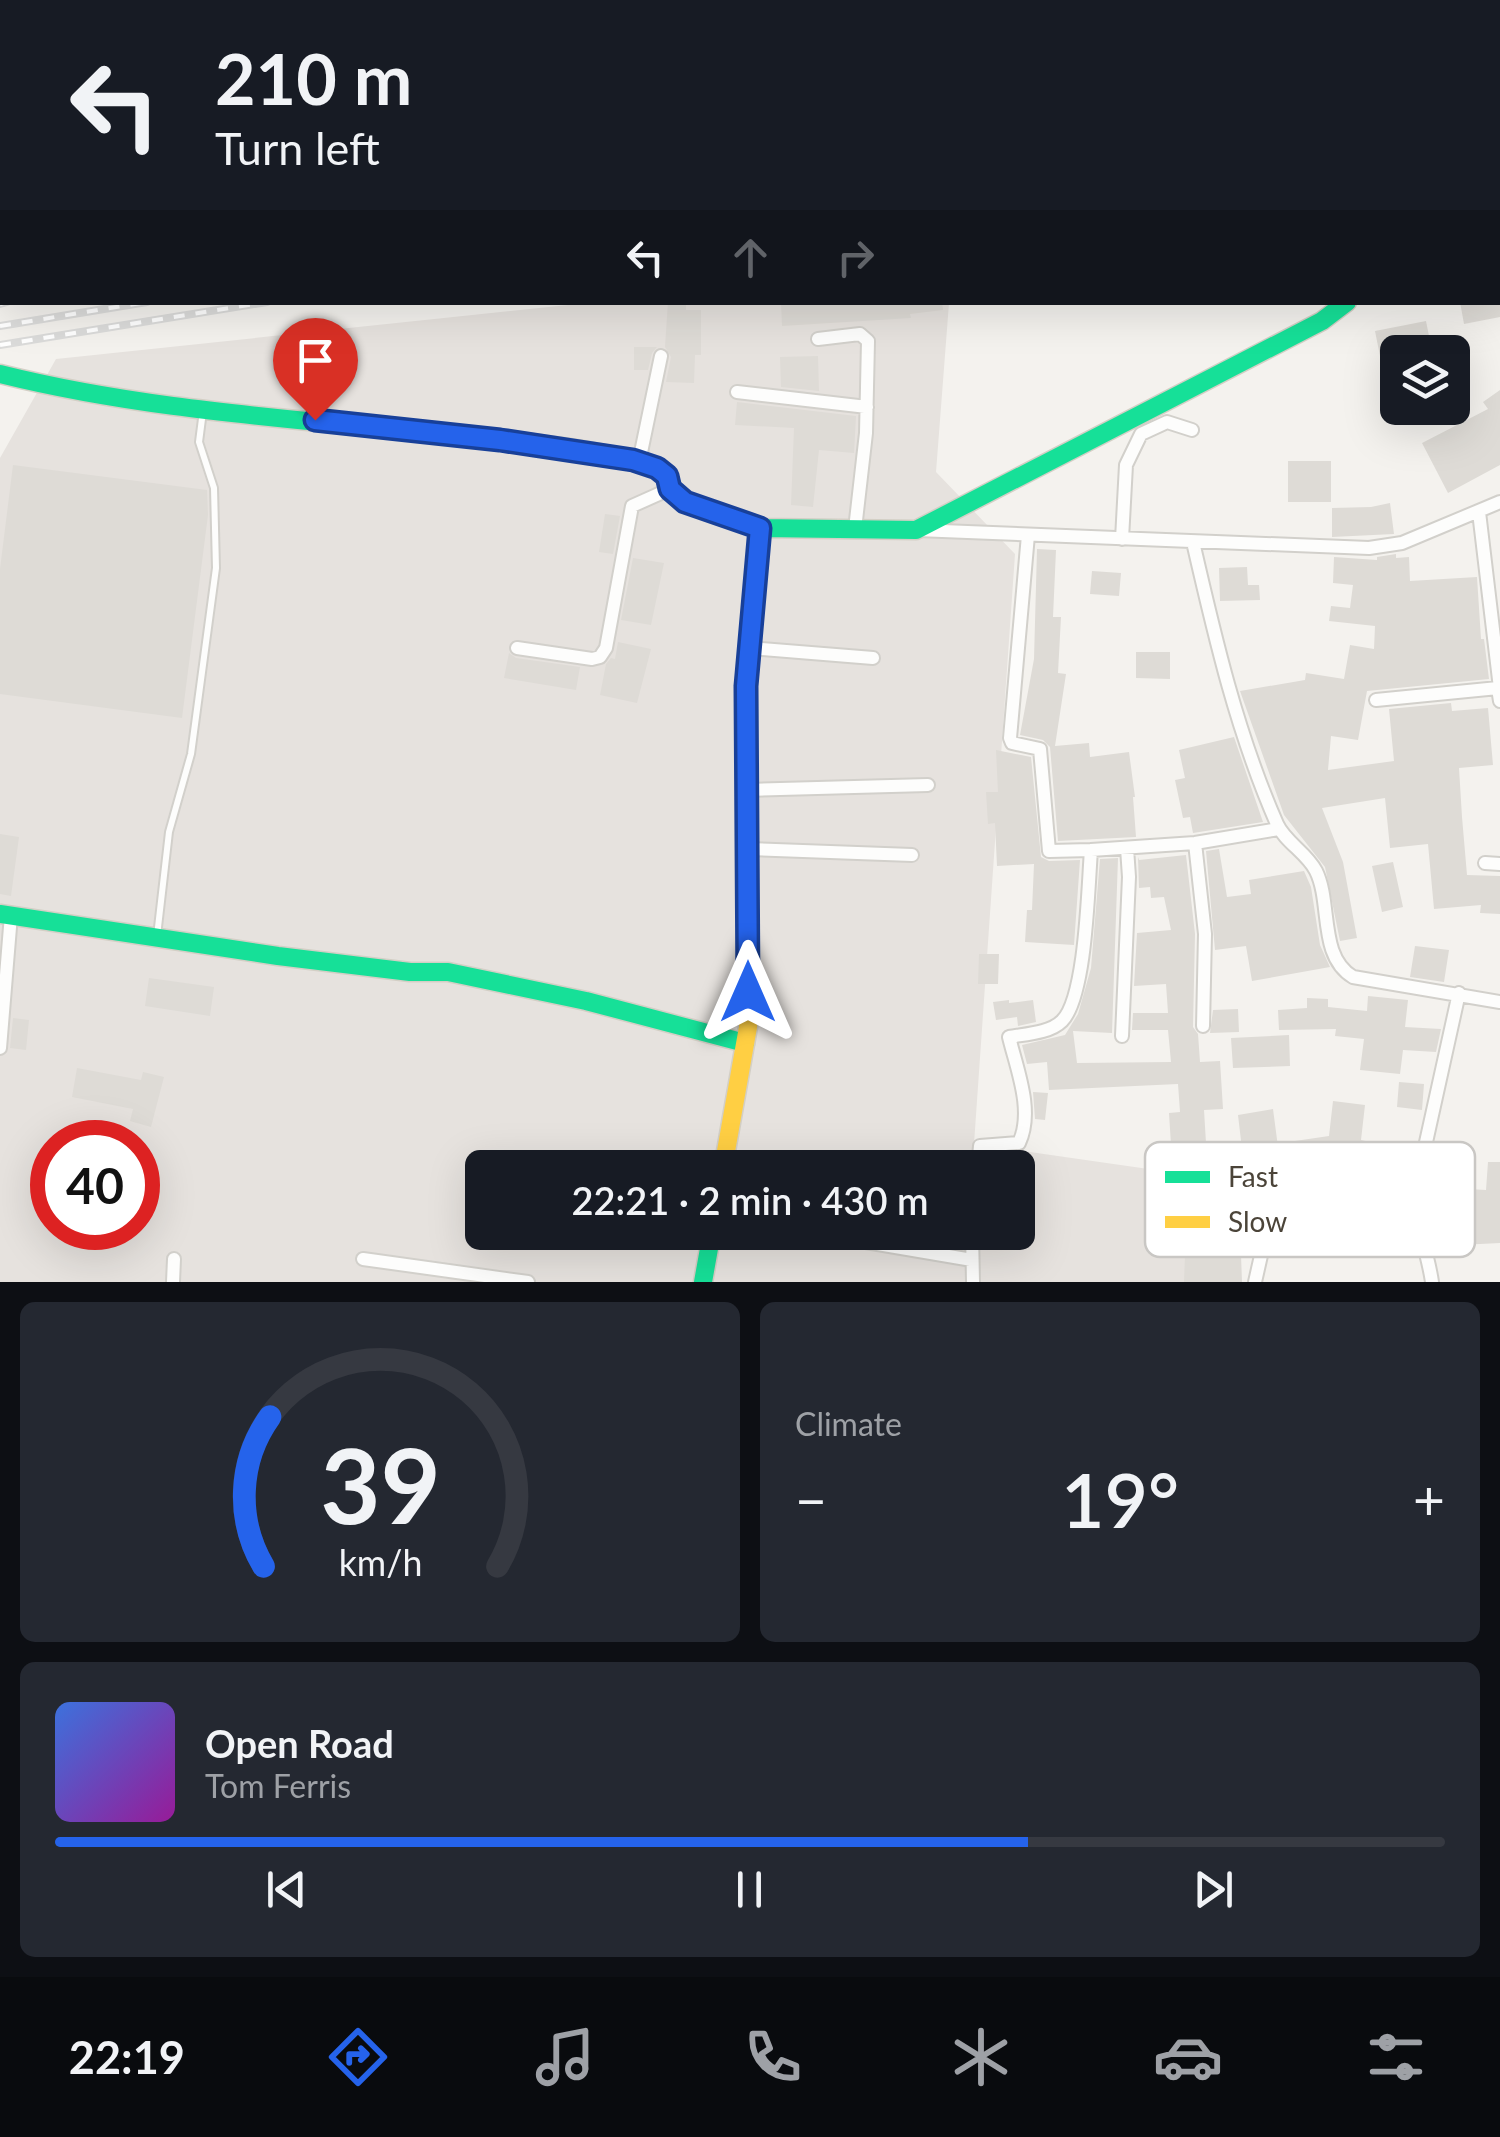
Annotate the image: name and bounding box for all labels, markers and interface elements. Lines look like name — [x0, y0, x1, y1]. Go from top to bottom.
text: 210 m — [215, 36, 412, 120]
icon: left — [50, 40, 180, 170]
text: Turn left — [215, 121, 380, 175]
icon: left — [618, 230, 673, 285]
icon: ahead — [723, 230, 778, 285]
icon: right — [828, 230, 883, 285]
pin — [273, 318, 358, 421]
icon: arrive — [288, 333, 343, 388]
map controls — [1380, 335, 1470, 425]
button: layers — [1380, 335, 1470, 425]
position arrow — [696, 940, 800, 1044]
speed limit sign: 40 — [30, 1120, 160, 1250]
legend — [1145, 1142, 1475, 1257]
text: Fast — [1228, 1159, 1278, 1193]
text: 22:21 · 2 min · 430 m — [572, 1177, 928, 1223]
text: Slow — [1228, 1204, 1287, 1238]
text: Climate — [795, 1404, 902, 1443]
text: 39 — [320, 1421, 440, 1546]
text: 19° — [1061, 1454, 1179, 1544]
text: − — [795, 1466, 827, 1532]
text: + — [1413, 1466, 1445, 1532]
text: km/h — [338, 1541, 422, 1584]
text: Open Road — [205, 1720, 394, 1766]
text: Tom Ferris — [205, 1766, 351, 1805]
icon: previous — [259, 1862, 314, 1917]
icon: pause — [722, 1862, 777, 1917]
icon: next — [1186, 1862, 1241, 1917]
icon: directions — [323, 2022, 393, 2092]
icon: music — [530, 2022, 600, 2092]
icon: phone — [738, 2022, 808, 2092]
icon: climate — [946, 2022, 1016, 2092]
icon: car — [1153, 2022, 1223, 2092]
icon: filters — [1361, 2022, 1431, 2092]
text: 22:19 — [69, 2030, 185, 2084]

